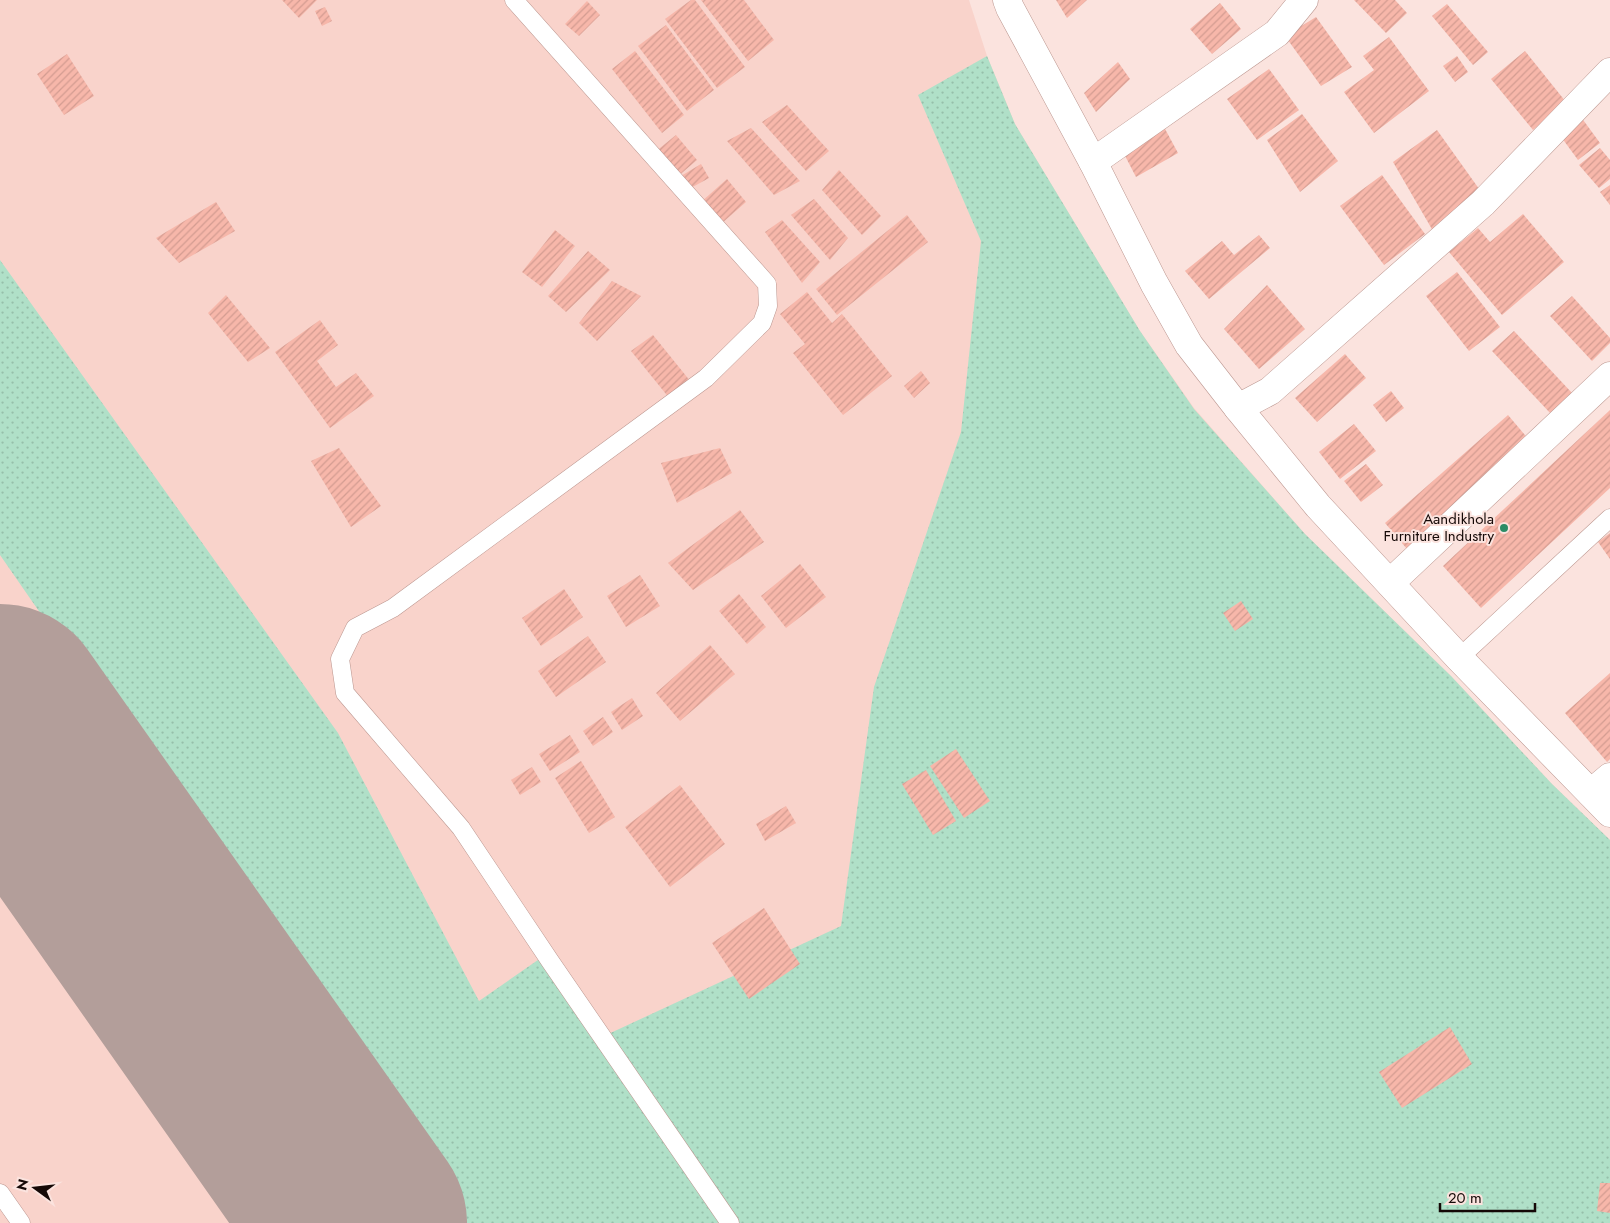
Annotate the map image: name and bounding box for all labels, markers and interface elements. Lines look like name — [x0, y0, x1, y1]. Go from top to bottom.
place label: Aandikhola Furniture Industry — [1384, 508, 1494, 547]
marker: Aandikhola Furniture Industry — [1498, 522, 1510, 534]
north arrow — [10, 1163, 60, 1213]
text: N — [11, 1177, 34, 1193]
scale bar — [1440, 1180, 1535, 1212]
text: 20 m — [1448, 1187, 1482, 1209]

